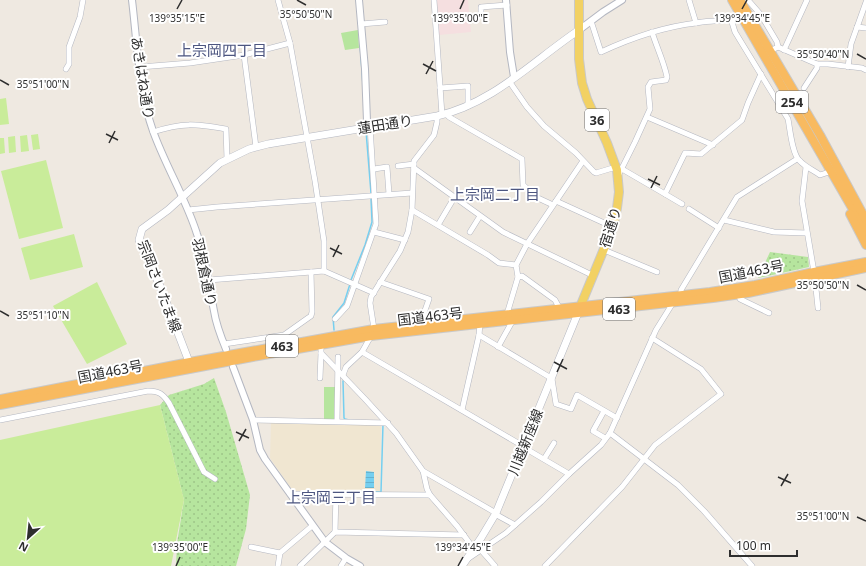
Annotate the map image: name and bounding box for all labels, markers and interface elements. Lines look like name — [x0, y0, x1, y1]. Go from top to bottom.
text: 35°50'50"N — [280, 7, 332, 21]
text: 139°35'15"E — [149, 11, 205, 25]
text: 139°35'00"E — [432, 11, 488, 25]
text: 139°34'45"E — [714, 11, 770, 25]
street label: あきはね通り — [127, 35, 159, 121]
district label: 上宗岡四丁目 — [177, 40, 267, 60]
text: 35°50'40"N — [797, 47, 849, 61]
text: 35°51'00"N — [17, 77, 69, 91]
road number: 254 — [776, 91, 808, 113]
road number: 36 — [585, 109, 609, 131]
street label: 蓮田通り — [356, 110, 414, 138]
district label: 上宗岡二丁目 — [450, 184, 540, 204]
street label: 宿通り — [595, 204, 625, 250]
street label: 羽根倉通り — [188, 236, 222, 308]
street label: 宗岡さいたま線 — [134, 237, 186, 335]
street label: 国道463号 — [717, 255, 785, 287]
text: 35°50'50"N — [797, 278, 849, 292]
road number: 463 — [603, 298, 635, 320]
street label: 国道463号 — [396, 303, 464, 329]
text: 35°51'10"N — [17, 308, 69, 322]
road number: 463 — [266, 335, 298, 357]
street label: 国道463号 — [76, 355, 144, 387]
street label: 川越新座線 — [503, 406, 547, 478]
district label: 上宗岡三丁目 — [286, 487, 376, 507]
text: 35°51'00"N — [797, 509, 849, 523]
north arrow — [8, 518, 48, 558]
scale bar — [730, 532, 797, 558]
text: 100 m — [736, 537, 771, 554]
text: N — [16, 539, 31, 556]
text: 139°35'00"E — [152, 540, 208, 554]
text: 139°34'45"E — [435, 540, 491, 554]

